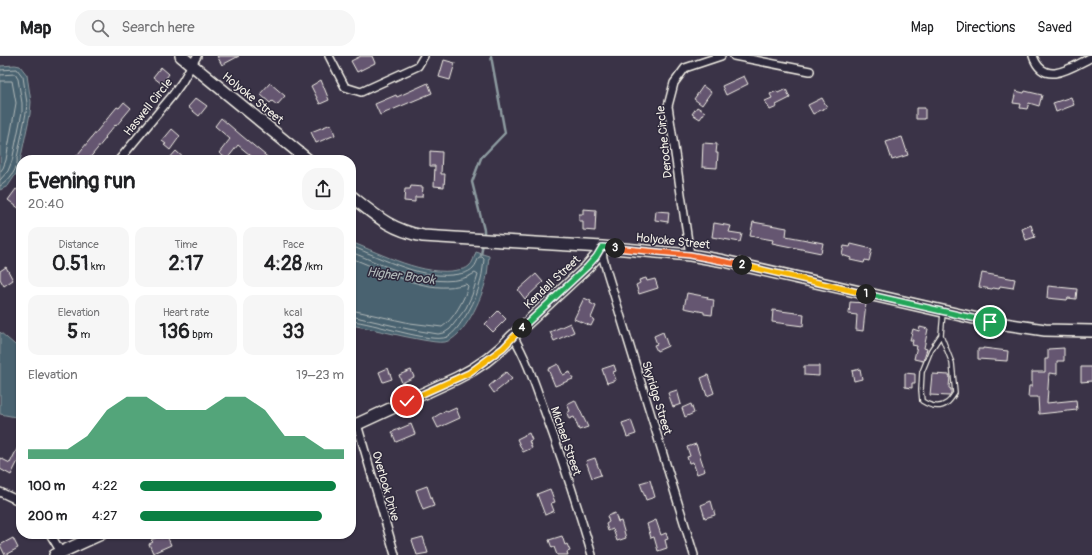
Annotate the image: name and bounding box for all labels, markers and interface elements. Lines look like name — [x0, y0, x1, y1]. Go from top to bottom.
search box — [75, 10, 355, 46]
text: Map — [20, 16, 51, 40]
icon: search — [89, 17, 111, 39]
text: Search here — [121, 18, 195, 37]
text: Map — [911, 19, 934, 36]
text: Directions — [956, 19, 1015, 36]
text: Saved — [1037, 19, 1072, 36]
street label: Holyoke Street — [219, 69, 286, 128]
street label: Haswell Circle — [121, 76, 176, 139]
street label: Deroche Circle — [653, 105, 676, 179]
text: Evening run — [28, 167, 136, 195]
button: share — [302, 168, 344, 210]
text: 20:40 — [28, 196, 64, 212]
street label: Holyoke Street — [635, 230, 711, 253]
text: Distance — [59, 238, 99, 251]
text: Time — [174, 238, 197, 251]
text: Pace — [282, 238, 304, 251]
pin: 3 — [605, 238, 625, 258]
text: 3 — [612, 241, 618, 254]
text: 0.51 — [52, 251, 89, 276]
text: 2:17 — [169, 251, 203, 276]
text: 4:28 — [264, 251, 302, 276]
street label: Kendall Street — [521, 252, 584, 312]
pin: 2 — [732, 255, 752, 275]
text: 2 — [739, 258, 745, 271]
text: km — [89, 260, 105, 273]
text: /km — [302, 260, 323, 273]
water label: Higher Brook — [366, 264, 437, 288]
pin: 1 — [856, 284, 876, 304]
text: 1 — [864, 287, 868, 300]
pin — [973, 305, 1007, 339]
text: Elevation — [58, 306, 100, 319]
text: Heart rate — [163, 306, 209, 319]
text: kcal — [284, 306, 302, 319]
icon: arrive — [979, 311, 1001, 333]
pin: 4 — [512, 318, 532, 338]
text: 5 — [67, 319, 78, 344]
text: 136 — [159, 319, 190, 344]
text: 33 — [282, 319, 304, 344]
text: 4 — [519, 321, 525, 334]
text: m — [78, 328, 90, 341]
text: bpm — [190, 328, 213, 341]
street label: Skyridge Street — [638, 359, 675, 437]
text: Elevation — [28, 367, 78, 383]
text: 19–23 m — [296, 367, 344, 383]
pin — [390, 384, 424, 418]
icon: check — [396, 390, 418, 412]
street label: Michael Street — [547, 405, 584, 478]
street label: Overlook Drive — [368, 449, 403, 523]
text: 100 m — [28, 478, 65, 494]
text: 4:22 — [92, 478, 118, 494]
text: 200 m — [28, 508, 67, 524]
text: 4:27 — [92, 508, 117, 524]

